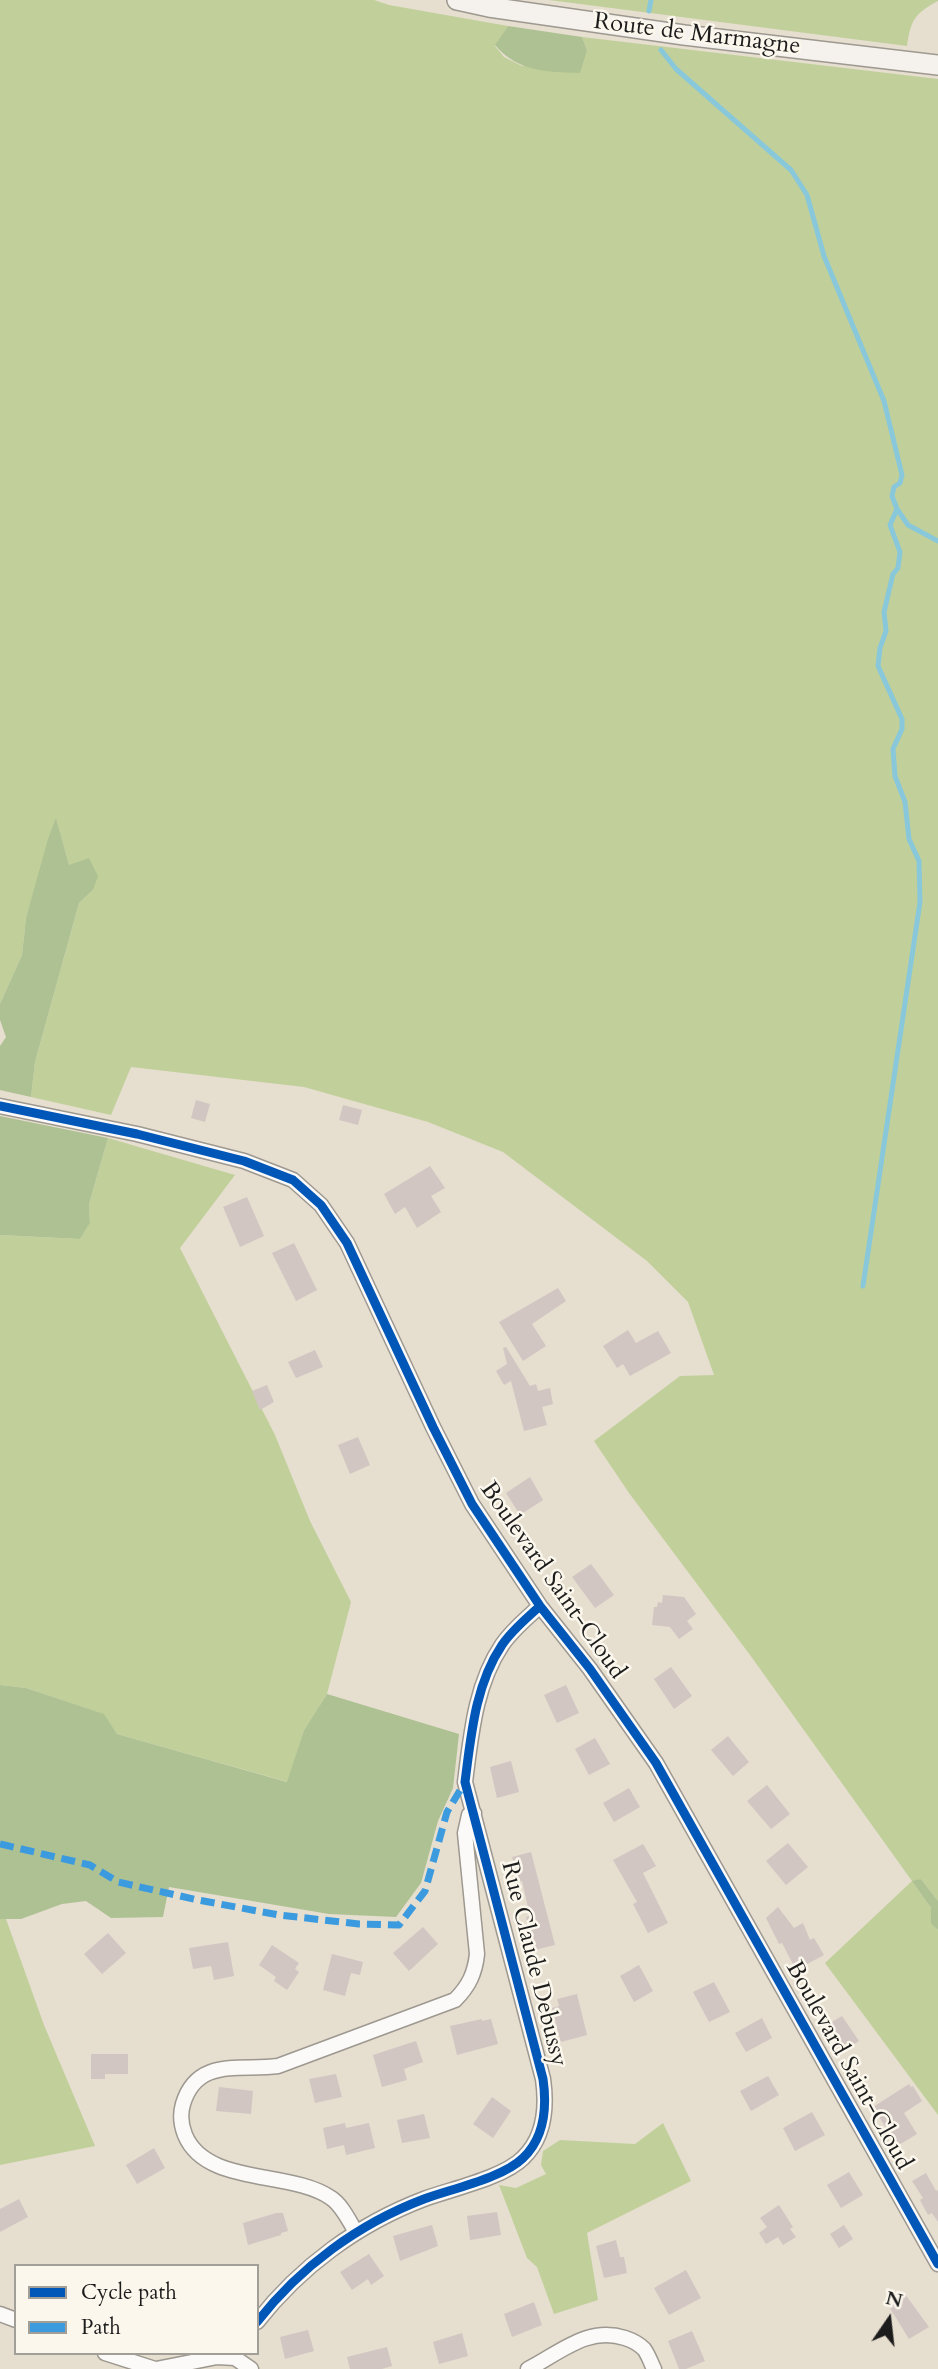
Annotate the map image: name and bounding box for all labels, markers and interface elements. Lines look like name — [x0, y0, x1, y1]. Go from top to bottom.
street label: Route de Marmagne — [592, 8, 802, 62]
street label: Boulevard Saint-Cloud — [473, 1477, 631, 1685]
street label: Rue Claude Debussy — [494, 1858, 572, 2070]
street label: Boulevard Saint-Cloud — [779, 1957, 917, 2175]
legend — [14, 2264, 259, 2355]
text: Cycle path — [81, 2278, 177, 2307]
north arrow — [854, 2285, 924, 2355]
text: N — [883, 2285, 905, 2314]
text: Path — [81, 2313, 121, 2342]

